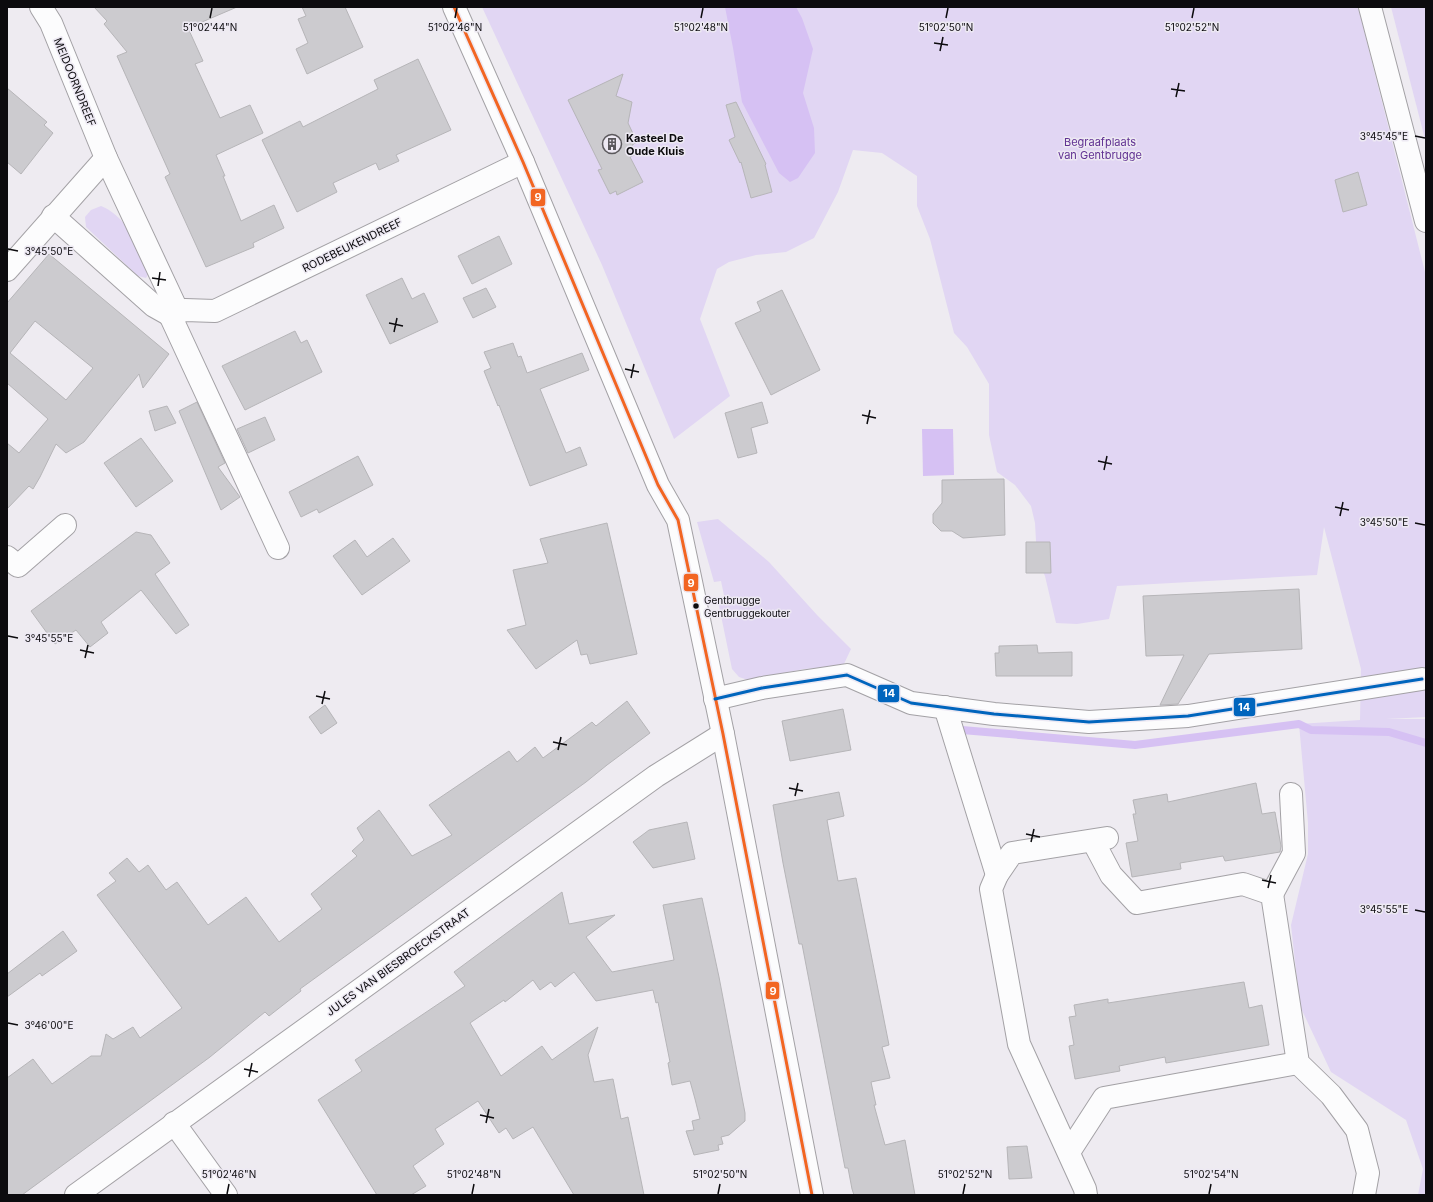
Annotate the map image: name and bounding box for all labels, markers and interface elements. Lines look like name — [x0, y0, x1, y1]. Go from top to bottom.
text: 51°02'44"N — [183, 21, 237, 33]
text: 51°02'46"N — [428, 21, 482, 33]
text: 51°02'48"N — [674, 21, 728, 33]
text: 51°02'50"N — [919, 21, 973, 33]
text: 51°02'52"N — [1165, 21, 1219, 33]
street label: MEIDOORNDREEF — [51, 36, 99, 128]
text: 3°45'45"E — [1360, 130, 1408, 142]
place label: Kasteel De Oude Kluis — [626, 131, 684, 158]
building icon: Kasteel De Oude Kluis — [601, 133, 623, 155]
park label: Begraafplaats van Gentbrugge — [1058, 135, 1142, 162]
line badge: 9 — [530, 188, 546, 207]
text: 9 — [534, 190, 542, 204]
street label: RODEBEUKENDREEF — [300, 215, 404, 275]
text: 3°45'50"E — [25, 245, 73, 257]
text: 3°45'50"E — [1360, 516, 1408, 528]
line badge: 9 — [683, 573, 699, 592]
text: 9 — [687, 576, 695, 590]
place label: Gentbrugge Gentbruggekouter — [704, 594, 791, 619]
marker: Gentbrugge Gentbruggekouter — [691, 601, 701, 611]
text: 3°45'55"E — [25, 632, 73, 644]
line badge: 14 — [877, 684, 900, 703]
text: 14 — [883, 686, 895, 700]
line badge: 14 — [1233, 697, 1256, 717]
text: 14 — [1238, 700, 1250, 714]
text: 3°45'55"E — [1360, 903, 1408, 915]
street label: JULES VAN BIESBROECKSTRAAT — [323, 905, 473, 1019]
line badge: 9 — [765, 981, 780, 1000]
text: 9 — [769, 984, 777, 998]
text: 3°46'00"E — [24, 1019, 74, 1031]
text: 51°02'46"N — [202, 1168, 256, 1180]
text: 51°02'48"N — [447, 1168, 501, 1180]
text: 51°02'50"N — [693, 1168, 747, 1180]
text: 51°02'52"N — [938, 1168, 992, 1180]
text: 51°02'54"N — [1184, 1168, 1238, 1180]

